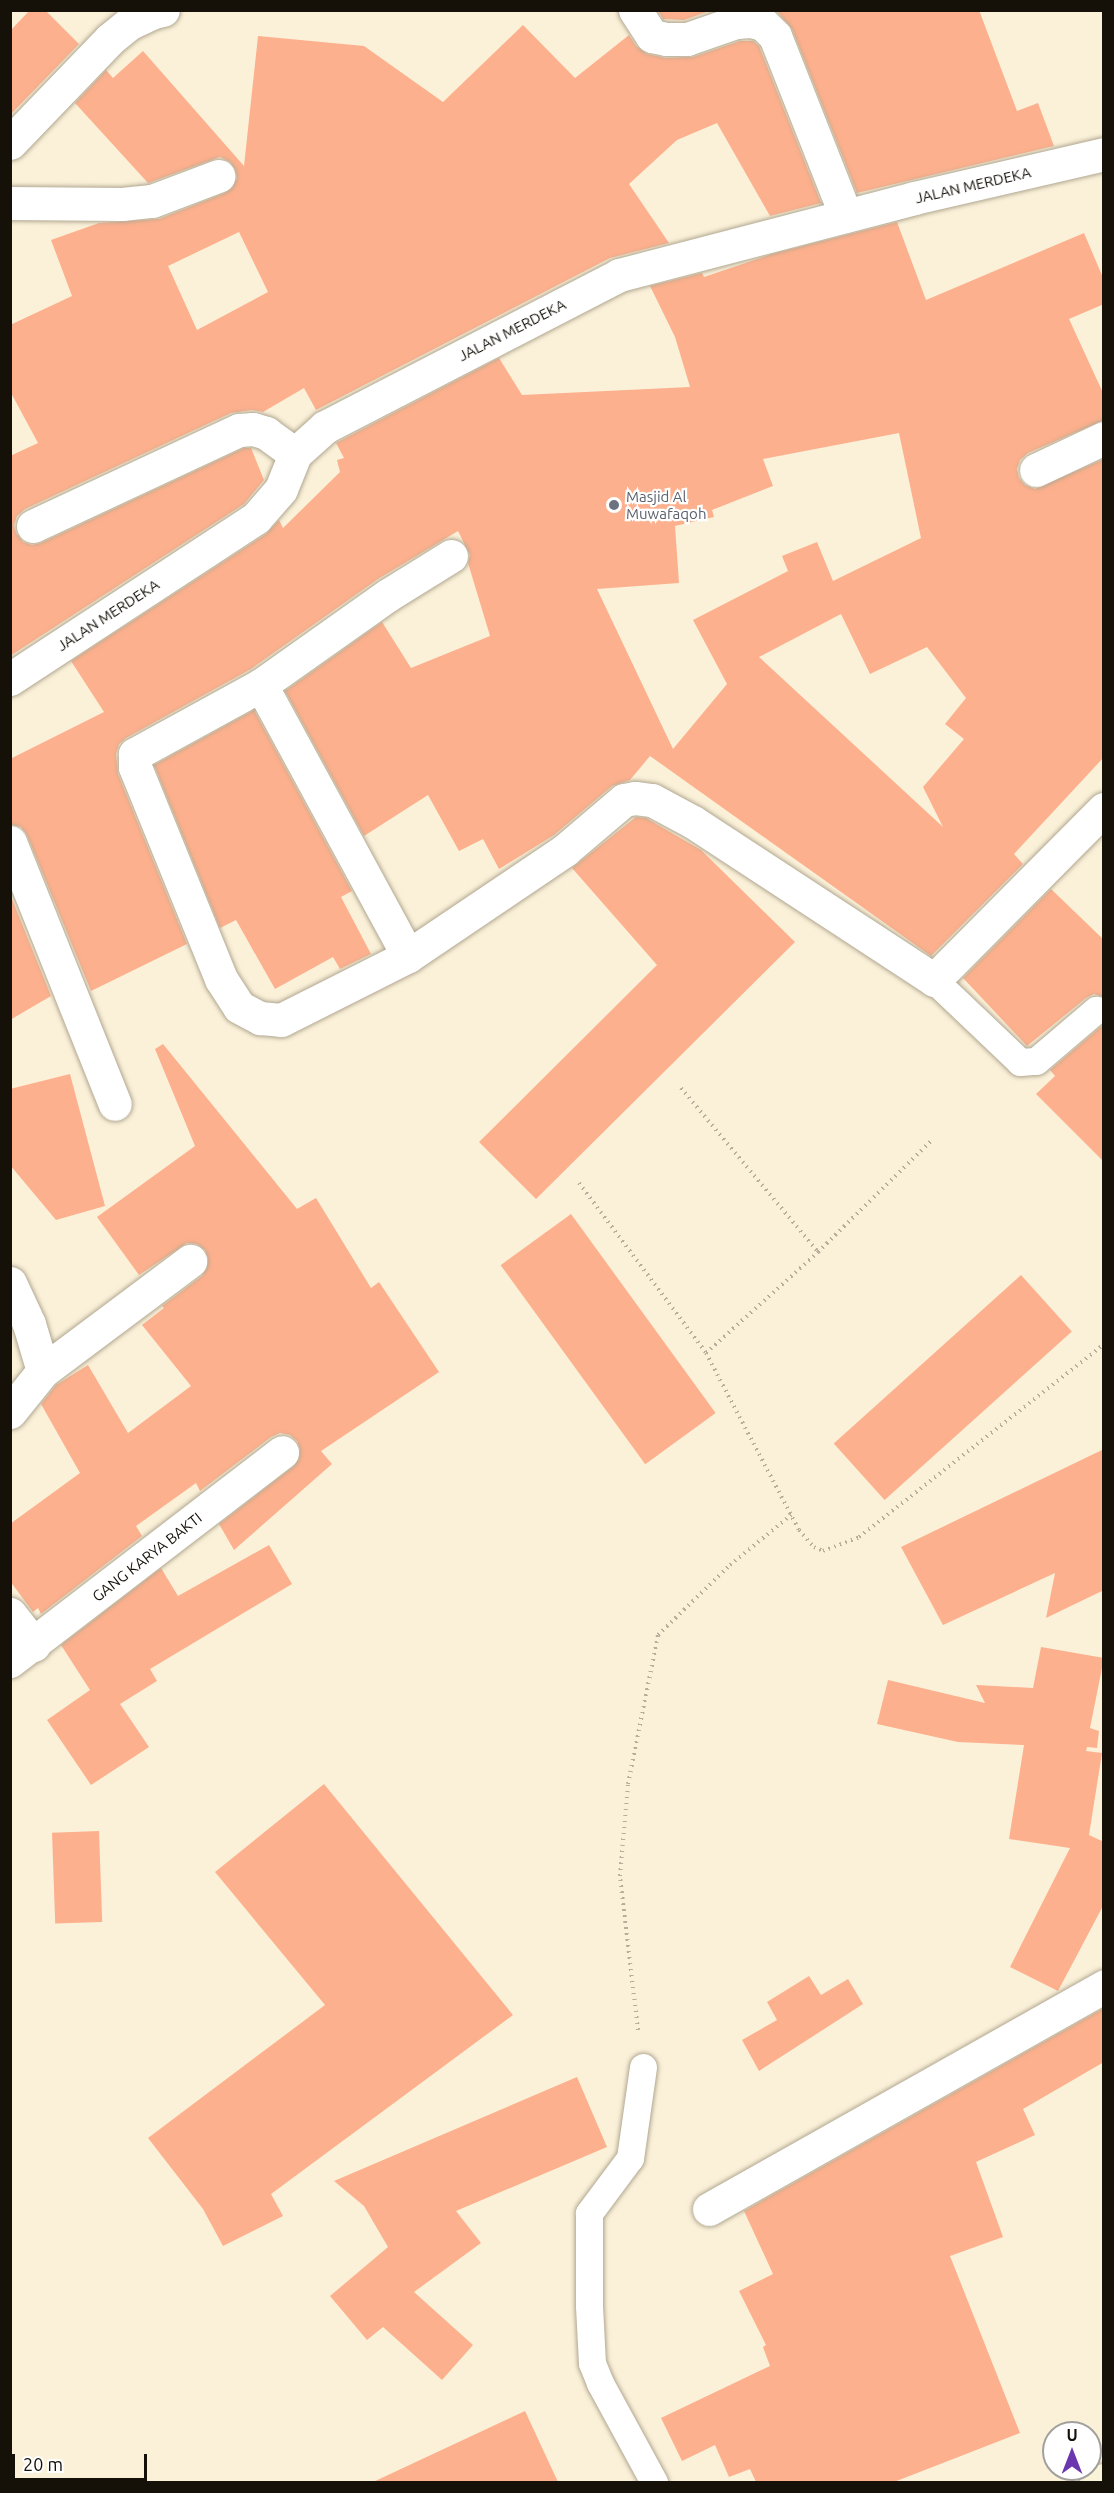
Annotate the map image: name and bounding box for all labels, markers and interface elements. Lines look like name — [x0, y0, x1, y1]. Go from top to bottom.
street label: JALAN MERDEKA — [913, 163, 1033, 207]
street label: JALAN MERDEKA — [455, 295, 569, 365]
place label: Masjid Al Muwafaqoh — [626, 487, 706, 522]
marker: Masjid Al Muwafaqoh — [607, 498, 621, 512]
street label: JALAN MERDEKA — [54, 575, 162, 655]
street label: GANG KARYA BAKTI — [89, 1509, 205, 1605]
north arrow — [1042, 2421, 1102, 2481]
text: U — [1066, 2426, 1078, 2444]
scale bar — [15, 2442, 150, 2480]
text: 20 m — [23, 2454, 63, 2474]

